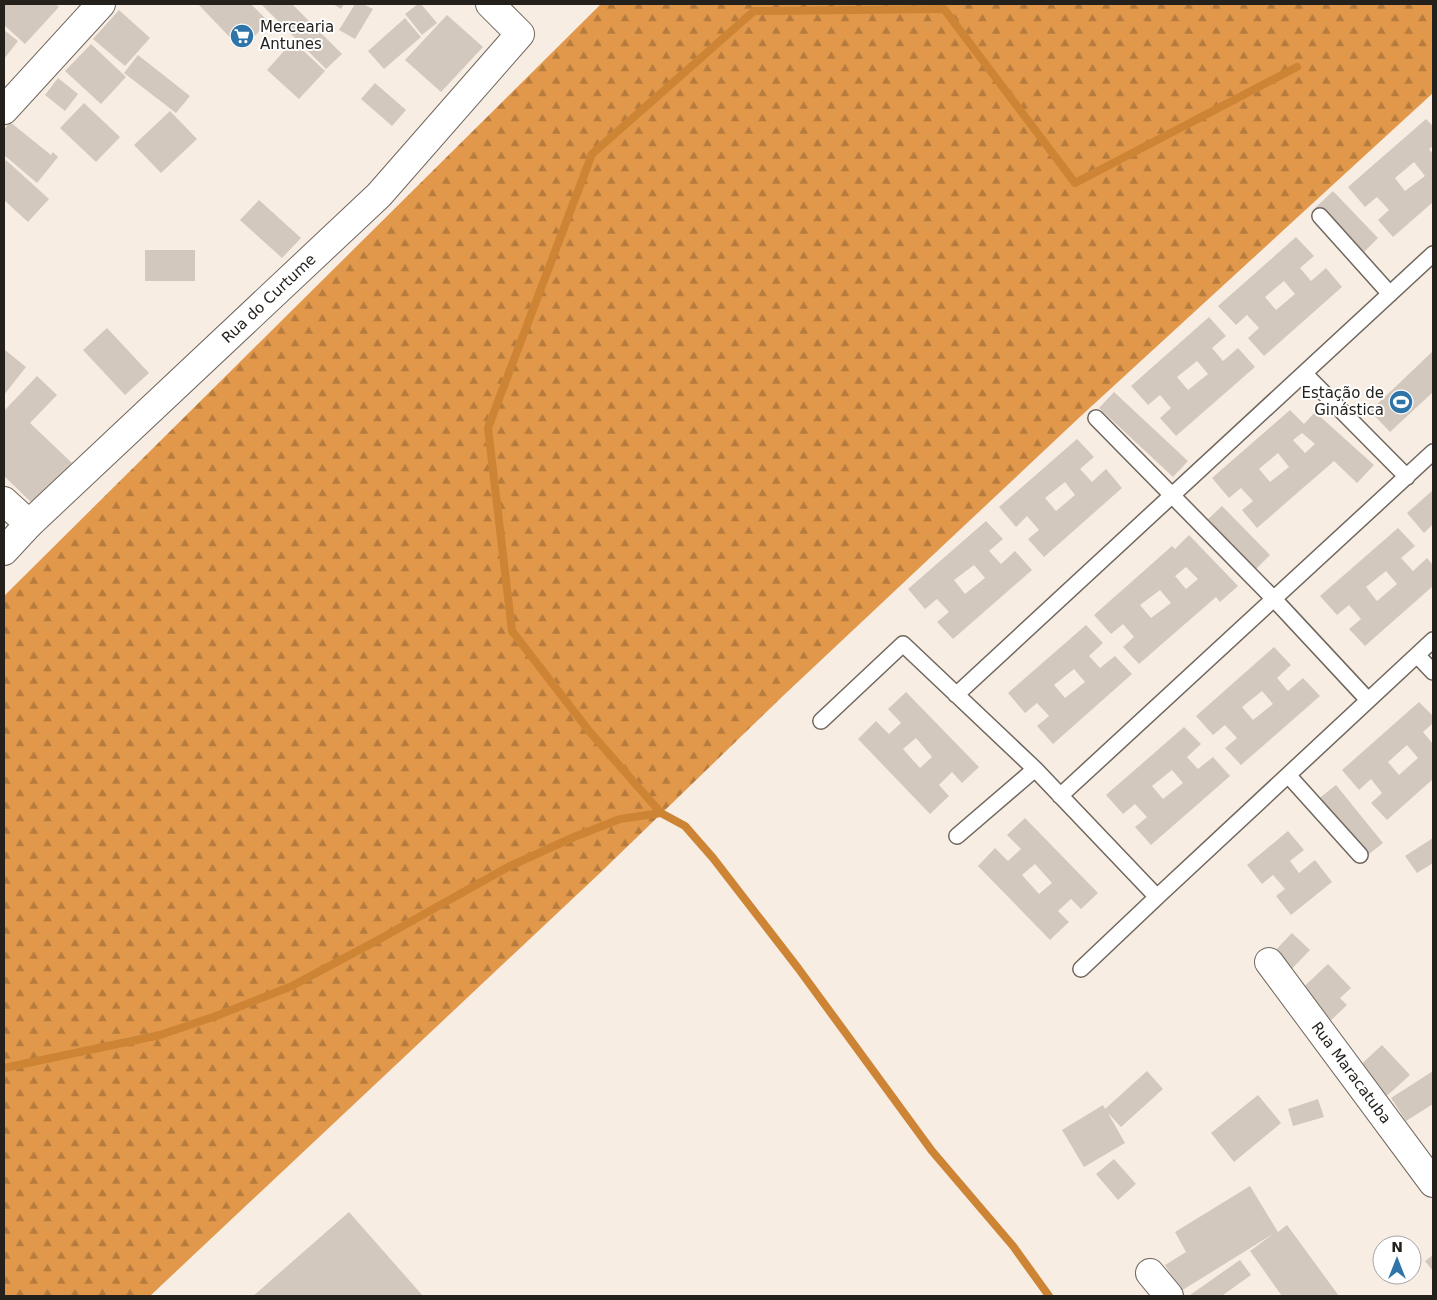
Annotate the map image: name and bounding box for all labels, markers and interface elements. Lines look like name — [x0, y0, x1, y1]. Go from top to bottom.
place label: Mercearia Antunes — [260, 18, 334, 53]
supermarket icon: Mercearia Antunes — [229, 23, 255, 49]
street label: Rua do Curtume — [218, 250, 320, 347]
place label: Estação de Ginástica — [1302, 384, 1384, 419]
sports icon: Estação de Ginástica — [1388, 389, 1414, 415]
street label: Rua Maracatuba — [1308, 1018, 1395, 1127]
north arrow — [1372, 1235, 1422, 1285]
text: N — [1391, 1239, 1403, 1255]

